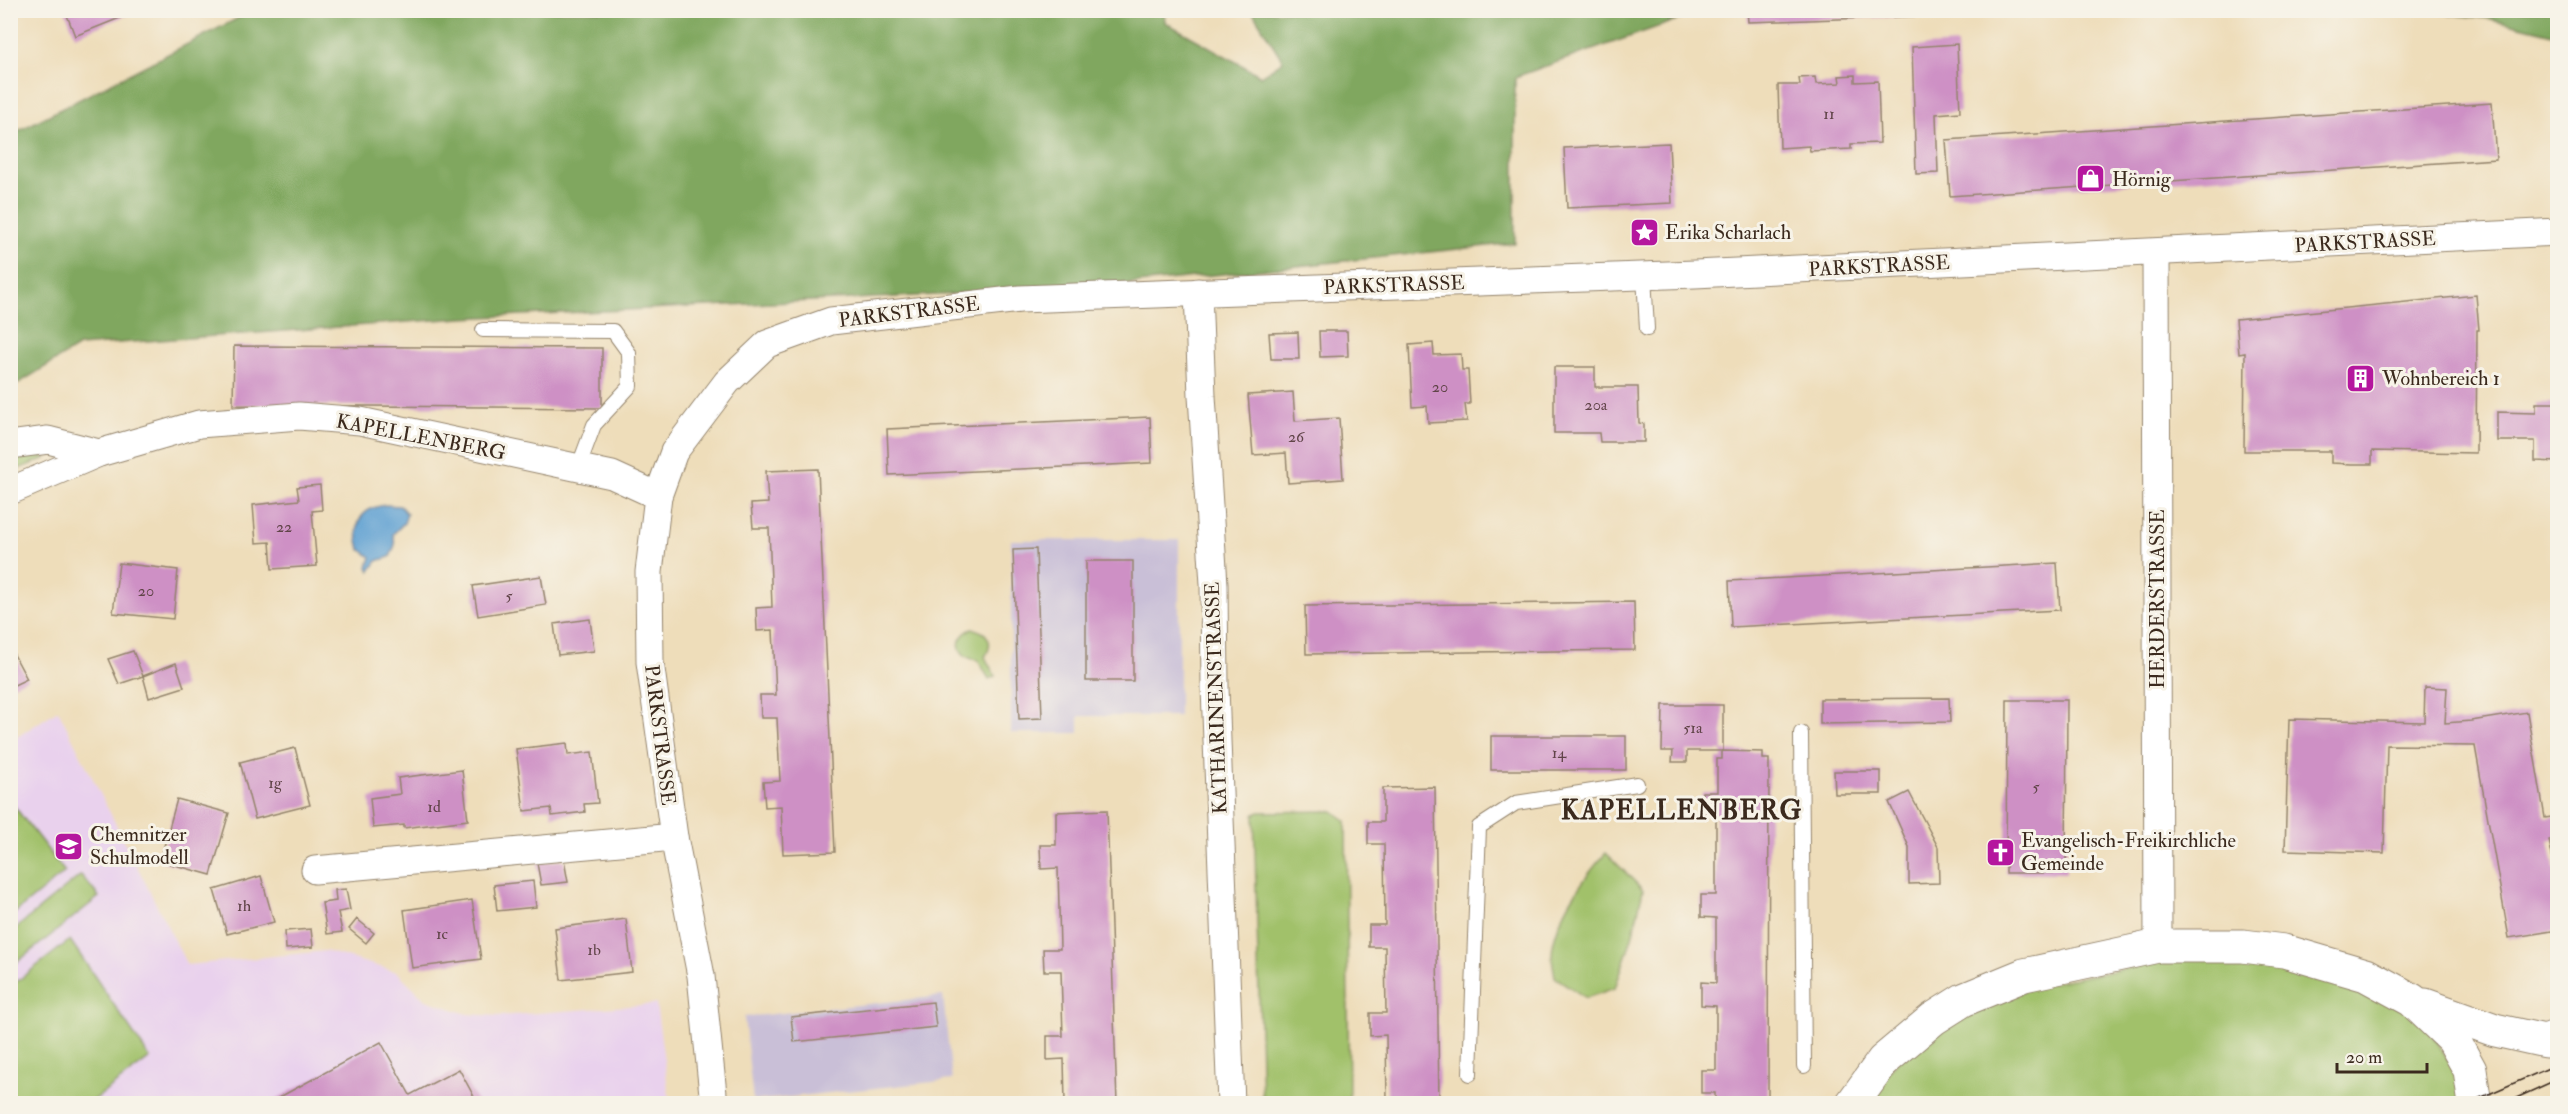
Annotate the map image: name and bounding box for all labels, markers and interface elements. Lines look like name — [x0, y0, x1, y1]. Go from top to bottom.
house number: 11 — [1823, 104, 1835, 124]
shop icon: Hörnig — [2075, 163, 2107, 195]
place label: Hörnig — [2112, 167, 2172, 192]
place icon: Erika Scharlach — [1628, 216, 1660, 248]
place label: Erika Scharlach — [1665, 220, 1792, 245]
street label: PARKSTRASSE — [2294, 226, 2436, 258]
street label: PARKSTRASSE — [1808, 250, 1950, 282]
street label: PARKSTRASSE — [1323, 270, 1465, 300]
street label: PARKSTRASSE — [837, 291, 981, 333]
building icon: Wohnbereich 1 — [2345, 362, 2377, 394]
place label: Wohnbereich 1 — [2381, 366, 2500, 391]
house number: 20 — [1432, 377, 1448, 397]
house number: 20a — [1585, 395, 1608, 415]
street label: KAPELLENBERG — [334, 408, 508, 466]
house number: 26 — [1288, 427, 1305, 447]
street label: HERDERSTRASSE — [2145, 509, 2170, 689]
house number: 22 — [276, 517, 292, 537]
house number: 20 — [138, 581, 154, 601]
street label: KATHARINENSTRASSE — [1199, 582, 1233, 814]
house number: 5 — [505, 586, 513, 606]
street label: PARKSTRASSE — [639, 663, 681, 807]
house number: 51a — [1683, 718, 1703, 738]
house number: 14 — [1552, 743, 1568, 763]
house number: 1g — [268, 773, 283, 793]
house number: 5 — [2032, 777, 2040, 797]
district label: KAPELLENBERG — [1561, 795, 1803, 827]
house number: 1d — [427, 797, 441, 817]
place label: Chemnitzer Schulmodell — [90, 822, 189, 870]
place label: Evangelisch-Freikirchliche Gemeinde — [2021, 828, 2236, 876]
school or university icon: Chemnitzer Schulmodell — [53, 830, 85, 862]
church icon: Evangelisch-Freikirchliche Gemeinde — [1984, 836, 2016, 868]
house number: 1h — [237, 896, 252, 916]
house number: 1c — [436, 924, 449, 944]
house number: 1b — [587, 940, 601, 960]
scale bar — [2337, 1036, 2427, 1074]
text: 20 m — [2346, 1046, 2382, 1069]

